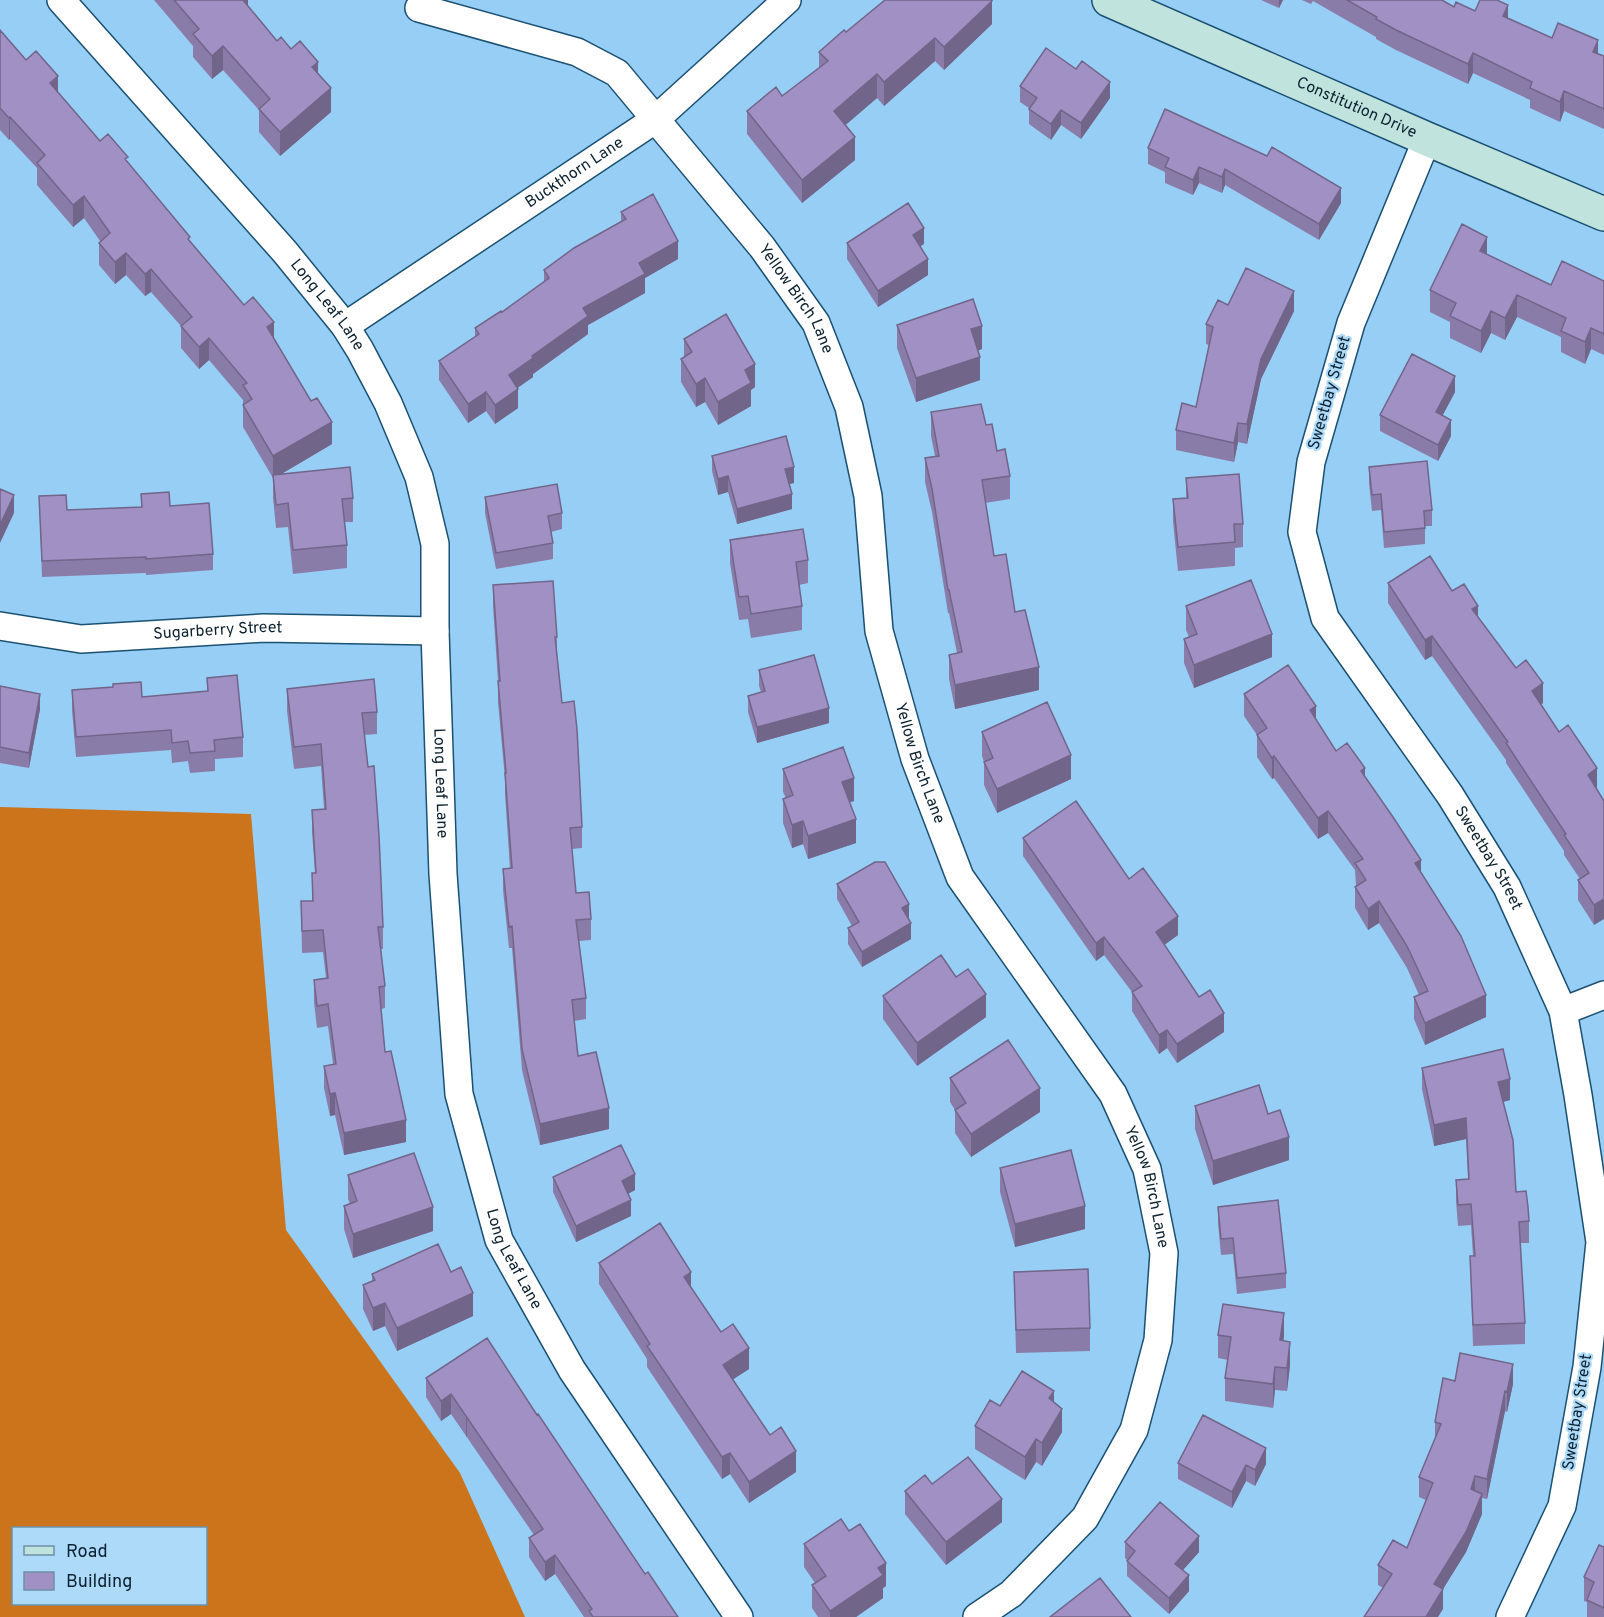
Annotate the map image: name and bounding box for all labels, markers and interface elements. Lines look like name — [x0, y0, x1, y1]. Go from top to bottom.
street label: Constitution Drive — [1293, 73, 1420, 143]
street label: Buckthorn Lane — [522, 133, 628, 213]
street label: Yellow Birch Lane — [753, 240, 837, 357]
street label: Long Leaf Lane — [285, 256, 368, 355]
street label: Sweetbay Street — [1304, 334, 1356, 452]
street label: Sugarberry Street — [153, 618, 282, 645]
street label: Yellow Birch Lane — [890, 701, 949, 827]
street label: Long Leaf Lane — [428, 728, 452, 839]
street label: Sweetbay Street — [1450, 803, 1526, 913]
street label: Yellow Birch Lane — [1119, 1123, 1173, 1250]
street label: Long Leaf Lane — [481, 1206, 546, 1313]
street label: Sweetbay Street — [1559, 1353, 1597, 1471]
legend — [12, 1527, 207, 1605]
text: Road — [66, 1541, 108, 1564]
text: Building — [66, 1571, 132, 1594]

